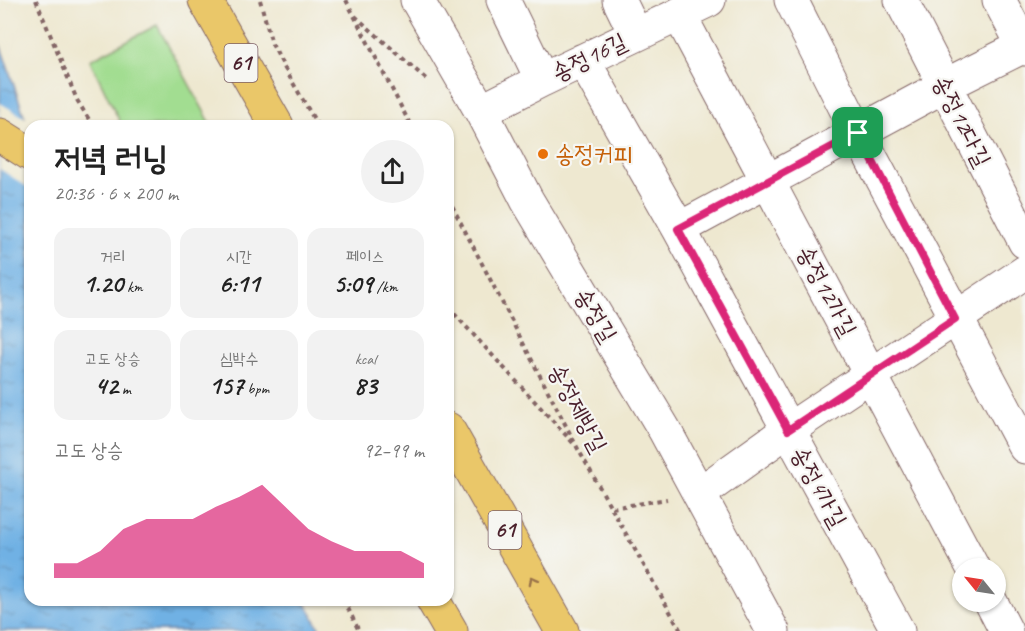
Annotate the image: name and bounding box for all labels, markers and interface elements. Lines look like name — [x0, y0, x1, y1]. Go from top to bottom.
street label: 송정16길 — [547, 26, 631, 88]
road number: 61 — [224, 44, 258, 82]
street label: 송정12다길 — [926, 70, 998, 172]
pin — [832, 107, 883, 158]
icon: arrive — [841, 116, 874, 149]
text: 저녁 러닝 — [54, 137, 168, 179]
place label: 송정커피 — [555, 139, 632, 169]
button: share — [361, 140, 424, 203]
marker: 송정커피 — [536, 147, 550, 161]
text: 20:36 · 6 × 200 m — [54, 181, 178, 206]
street label: 송정12가길 — [791, 240, 863, 342]
text: 거리 — [100, 247, 126, 267]
text: 시간 — [226, 247, 252, 267]
text: 페이스 — [346, 247, 385, 267]
text: 1.20 — [83, 267, 123, 300]
text: 6:11 — [219, 267, 259, 300]
text: 5:09 — [333, 267, 373, 300]
text: km — [123, 277, 143, 297]
text: /km — [373, 277, 397, 297]
street label: 송정길 — [568, 282, 624, 348]
text: 고도 상승 — [85, 349, 140, 369]
text: 심박수 — [220, 349, 258, 369]
text: kcal — [355, 349, 376, 369]
street label: 송정제방길 — [542, 358, 614, 458]
text: 42 — [95, 369, 118, 402]
text: 157 — [209, 369, 243, 402]
text: 83 — [354, 369, 377, 402]
text: m — [118, 379, 131, 399]
text: bpm — [243, 379, 269, 399]
text: 고도 상승 — [54, 438, 123, 463]
text: 92–99 m — [363, 438, 424, 463]
street label: 송정4가길 — [785, 441, 853, 533]
road number: 61 — [488, 511, 522, 549]
north arrow — [952, 558, 1006, 612]
map controls — [952, 558, 1006, 612]
one-way arrow — [529, 576, 541, 586]

